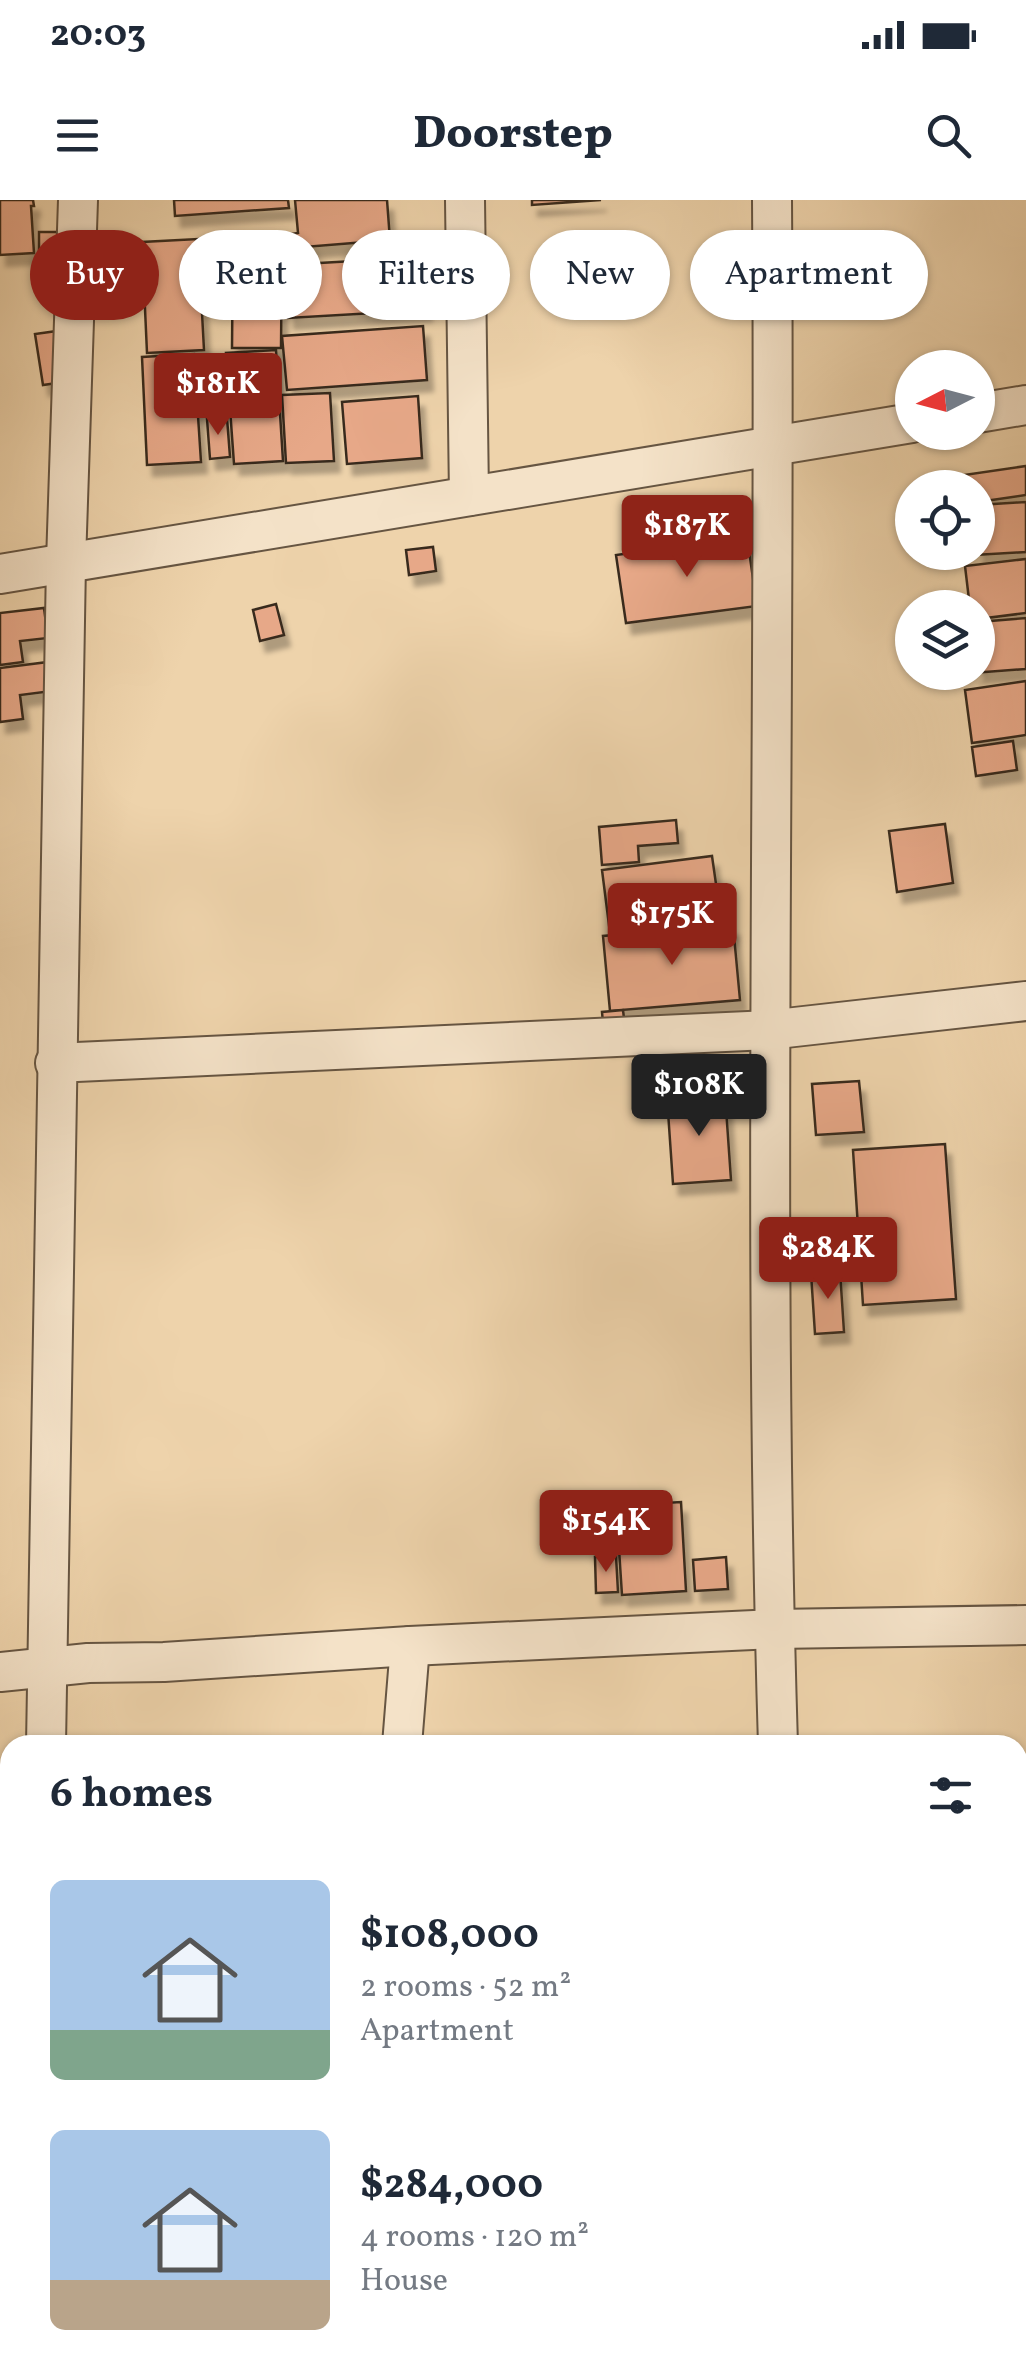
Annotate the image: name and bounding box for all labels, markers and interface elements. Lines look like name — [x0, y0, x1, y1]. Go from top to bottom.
text: 20:03 — [50, 9, 146, 62]
text: Doorstep — [413, 104, 613, 167]
icon: menu — [50, 108, 105, 163]
icon: search — [921, 108, 976, 163]
chip: Buy — [30, 230, 159, 320]
chip: Rent — [179, 230, 322, 320]
chip: Filters — [342, 230, 510, 320]
chip: New — [530, 230, 670, 320]
chip: Apartment — [690, 230, 928, 320]
north arrow — [895, 350, 995, 450]
map controls — [895, 350, 995, 690]
pin: $181K — [148, 353, 288, 438]
text: $181K — [176, 363, 260, 407]
button: locate — [895, 470, 995, 570]
pin: $187K — [617, 495, 757, 580]
text: $187K — [644, 505, 730, 549]
button: layers — [895, 590, 995, 690]
pin: $175K — [602, 883, 742, 968]
text: $175K — [630, 893, 714, 937]
pin: $108K — [629, 1054, 769, 1139]
text: $108K — [653, 1064, 745, 1108]
pin: $284K — [758, 1217, 898, 1302]
text: $284K — [781, 1227, 875, 1271]
pin: $154K — [536, 1490, 676, 1575]
text: $154K — [562, 1500, 650, 1544]
text: 6 homes — [50, 1766, 213, 1825]
icon: filters — [923, 1768, 978, 1823]
text: $108,000 — [360, 1907, 539, 1966]
icon: home — [130, 1920, 250, 2040]
text: 2 rooms · 52 m² — [360, 1966, 571, 2010]
text: Apartment — [360, 2010, 514, 2054]
text: $284,000 — [360, 2157, 543, 2216]
icon: home — [130, 2170, 250, 2290]
text: 4 rooms · 120 m² — [360, 2216, 589, 2260]
text: House — [360, 2260, 448, 2304]

